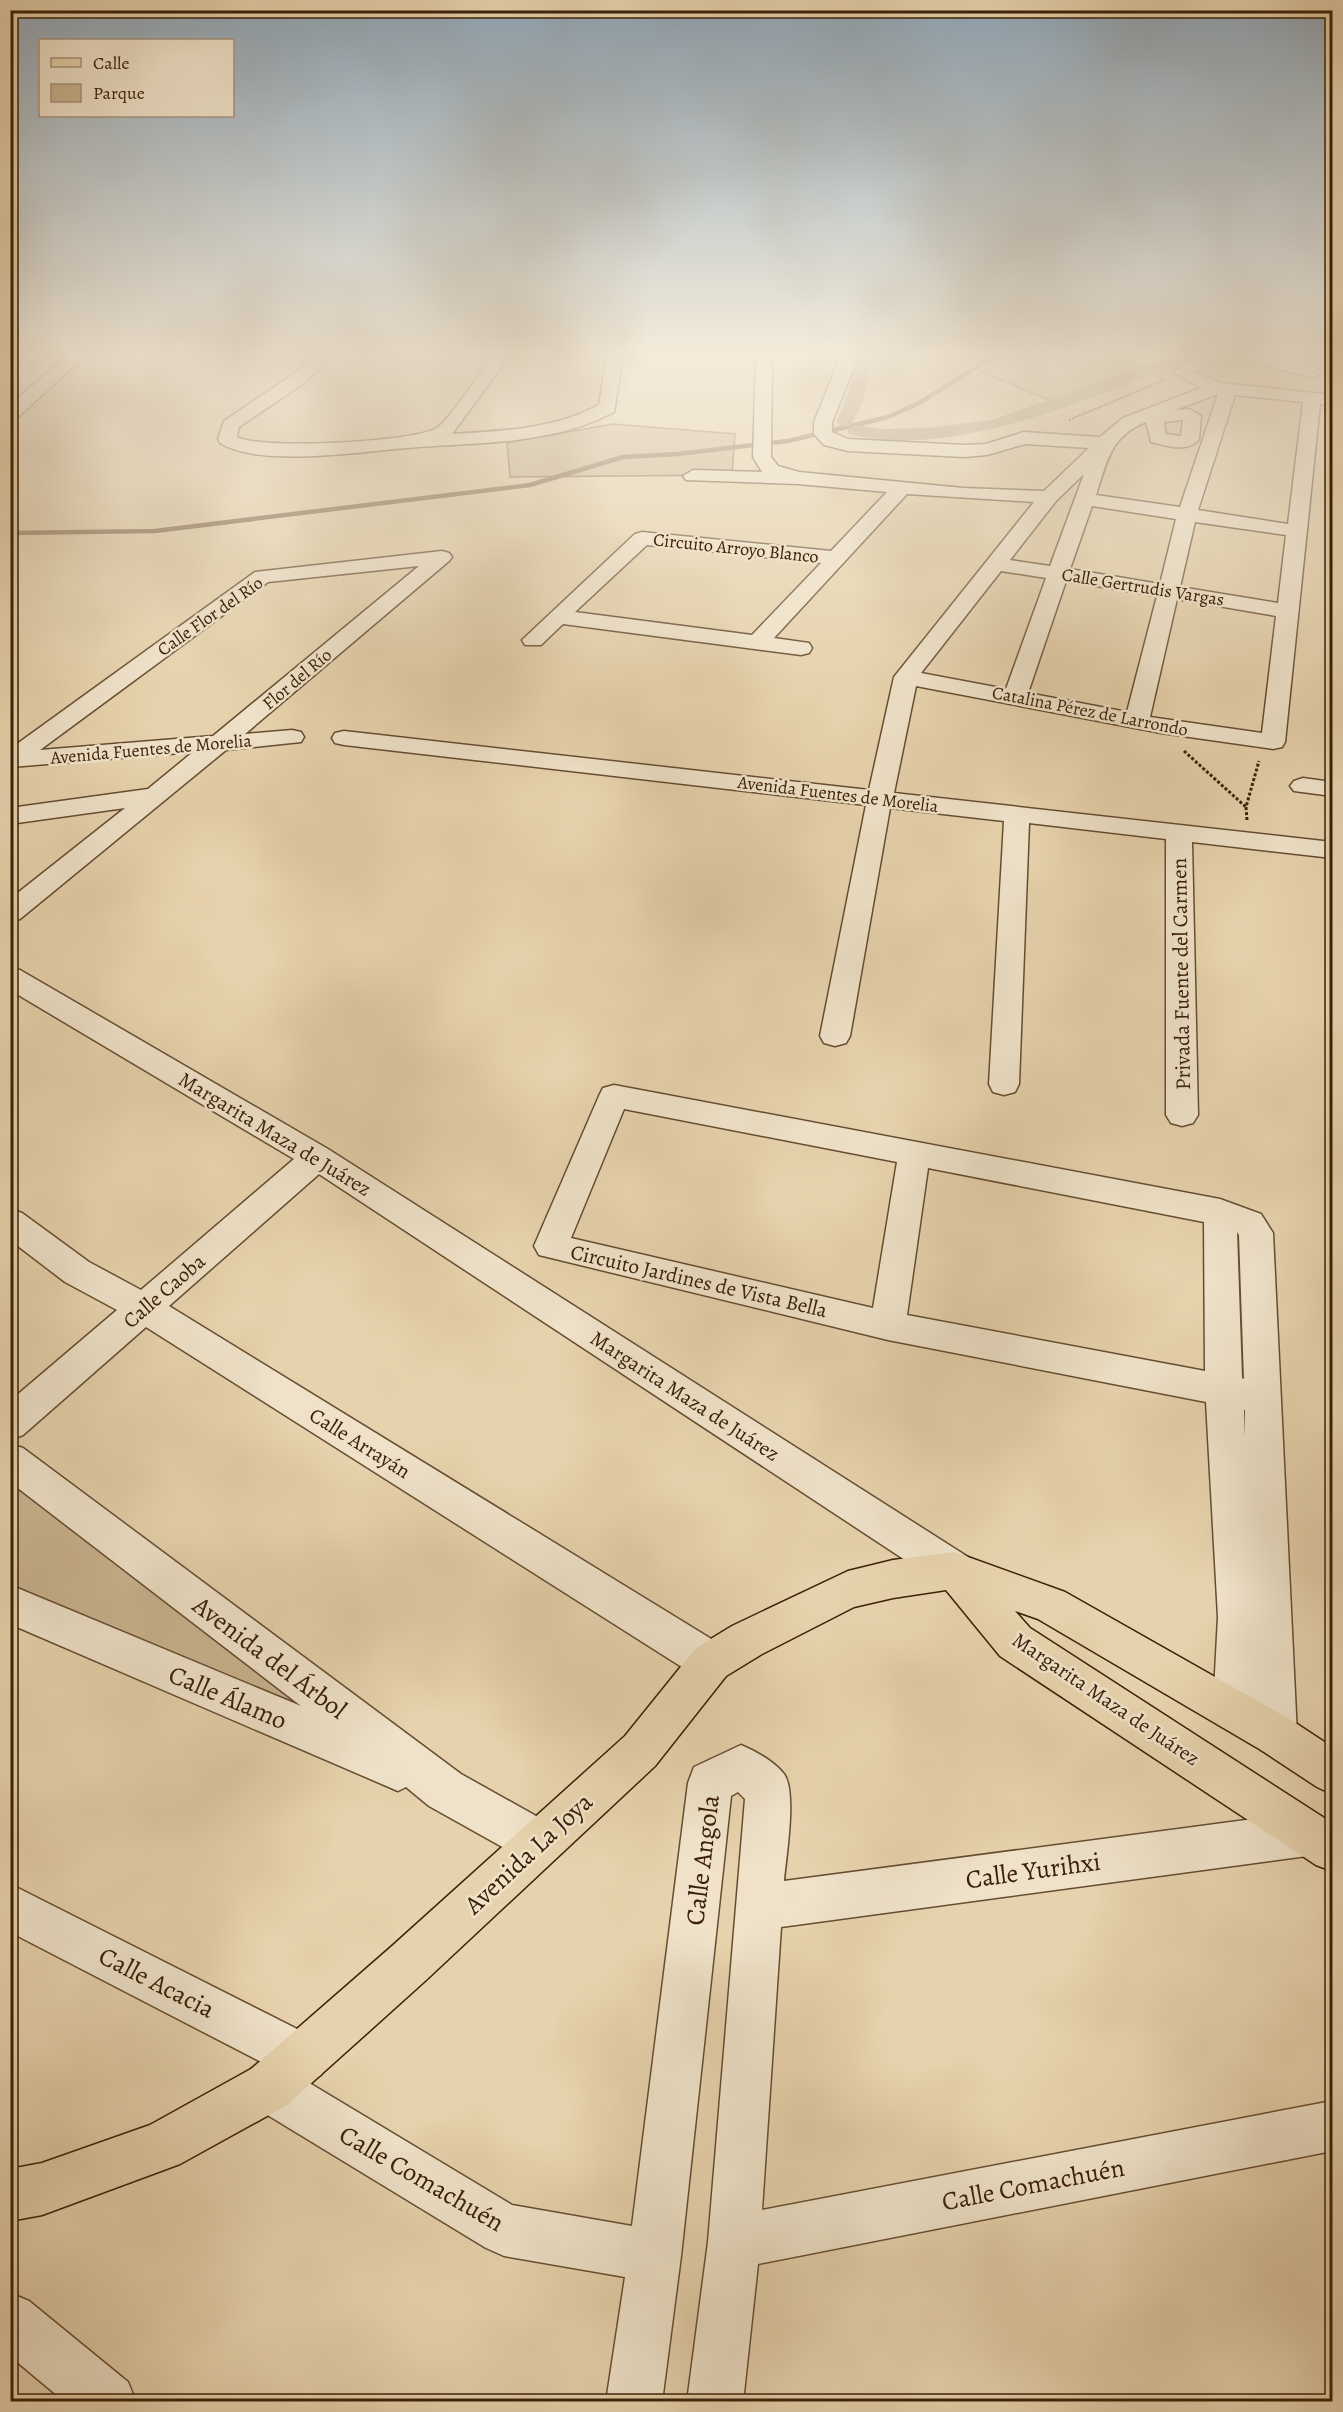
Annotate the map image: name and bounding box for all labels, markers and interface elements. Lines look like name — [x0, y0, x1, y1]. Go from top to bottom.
legend — [39, 39, 234, 117]
text: Calle — [93, 51, 130, 75]
text: Parque — [93, 81, 145, 105]
street label: Circuito Arroyo Blanco — [652, 527, 820, 569]
street label: Calle Gertrudis Vargas — [1060, 562, 1226, 612]
street label: Calle Flor del Río — [152, 571, 268, 661]
street label: Flor del Río — [257, 643, 337, 715]
street label: Catalina Pérez de Larrondo — [990, 680, 1190, 742]
street label: Avenida Fuentes de Morelia — [48, 728, 253, 770]
street label: Avenida Fuentes de Morelia — [735, 770, 940, 818]
street label: Privada Fuente del Carmen — [1165, 858, 1197, 1090]
street label: Margarita Maza de Juárez — [173, 1065, 377, 1203]
street label: Circuito Jardines de Vista Bella — [568, 1238, 830, 1324]
street label: Calle Caoba — [117, 1247, 211, 1335]
street label: Margarita Maza de Juárez — [585, 1324, 785, 1468]
street label: Calle Arrayán — [304, 1401, 416, 1485]
street label: Avenida del Árbol — [185, 1587, 354, 1727]
street label: Margarita Maza de Juárez — [1007, 1626, 1205, 1772]
street label: Calle Álamo — [163, 1657, 292, 1738]
street label: Avenida La Joya — [456, 1785, 600, 1923]
street label: Calle Angola — [677, 1793, 728, 1927]
street label: Calle Yurihxi — [963, 1844, 1103, 1897]
street label: Calle Acacia — [93, 1938, 221, 2027]
street label: Calle Comachuén — [333, 2117, 511, 2240]
street label: Calle Comachuén — [939, 2150, 1127, 2219]

